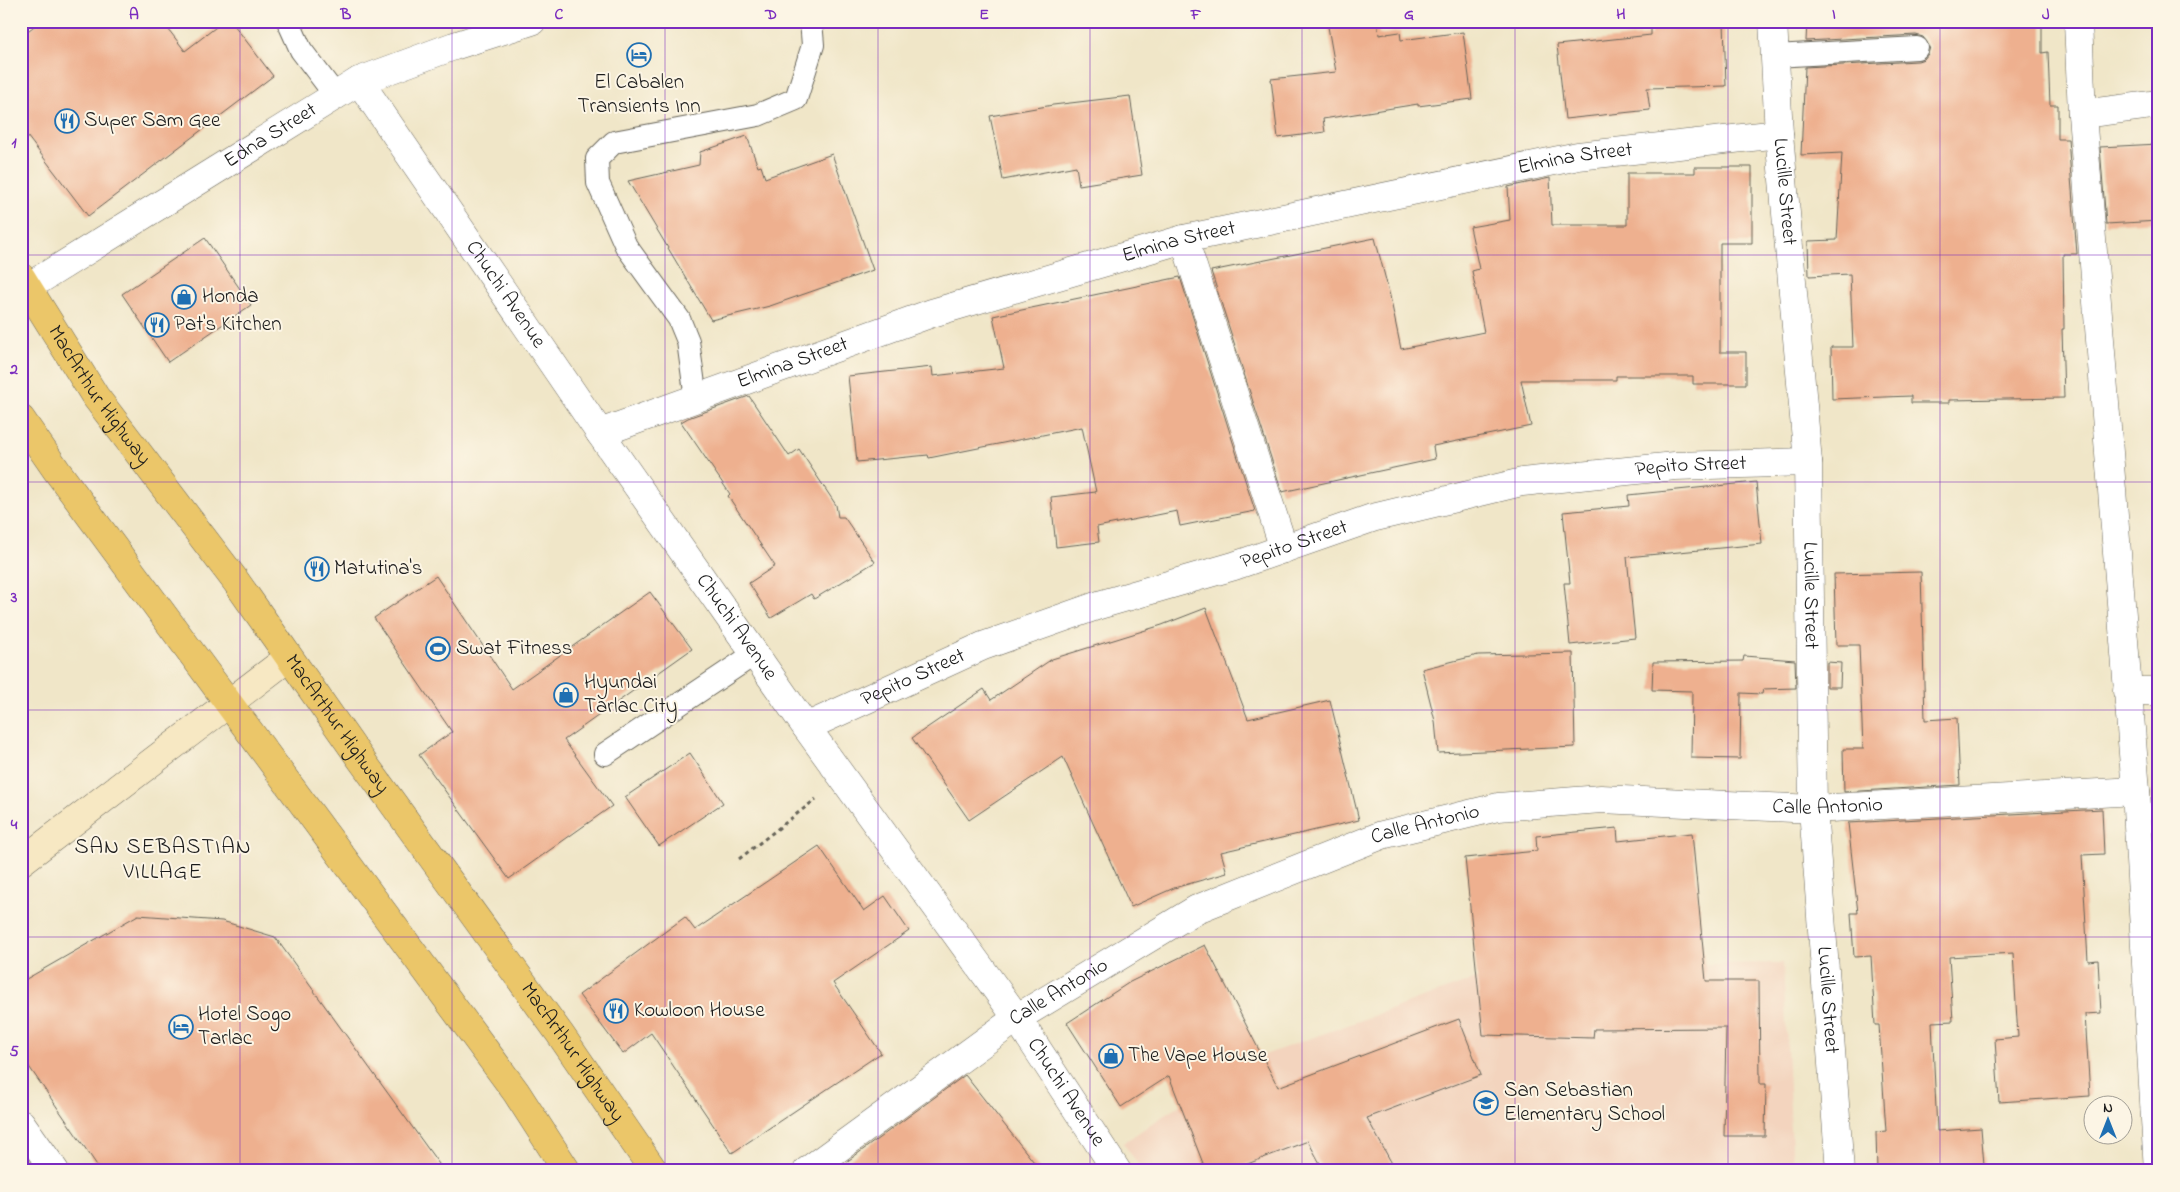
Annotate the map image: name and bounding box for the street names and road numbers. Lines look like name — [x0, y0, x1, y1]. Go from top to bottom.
street label: Edna Street — [219, 96, 323, 176]
street label: Elmina Street — [1515, 135, 1634, 183]
street label: Lucille Street — [1764, 137, 1804, 247]
street label: Elmina Street — [1119, 214, 1238, 271]
street label: Chuchi Avenue — [458, 235, 553, 355]
street label: MacArthur Highway — [40, 320, 158, 473]
street label: Elmina Street — [733, 329, 853, 397]
street label: Pepito Street — [1633, 449, 1747, 485]
street label: Pepito Street — [1237, 513, 1352, 578]
street label: Lucille Street — [1794, 542, 1826, 650]
street label: Chuchi Avenue — [688, 568, 785, 688]
street label: Pepito Street — [856, 641, 970, 715]
street label: MacArthur Highway — [277, 648, 397, 802]
street label: Calle Antonio — [1771, 790, 1884, 824]
street label: Calle Antonio — [1366, 797, 1483, 853]
street label: Lucille Street — [1808, 945, 1846, 1055]
street label: Calle Antonio — [1003, 951, 1114, 1034]
street label: MacArthur Highway — [513, 976, 632, 1130]
street label: Chuchi Avenue — [1019, 1032, 1113, 1153]

